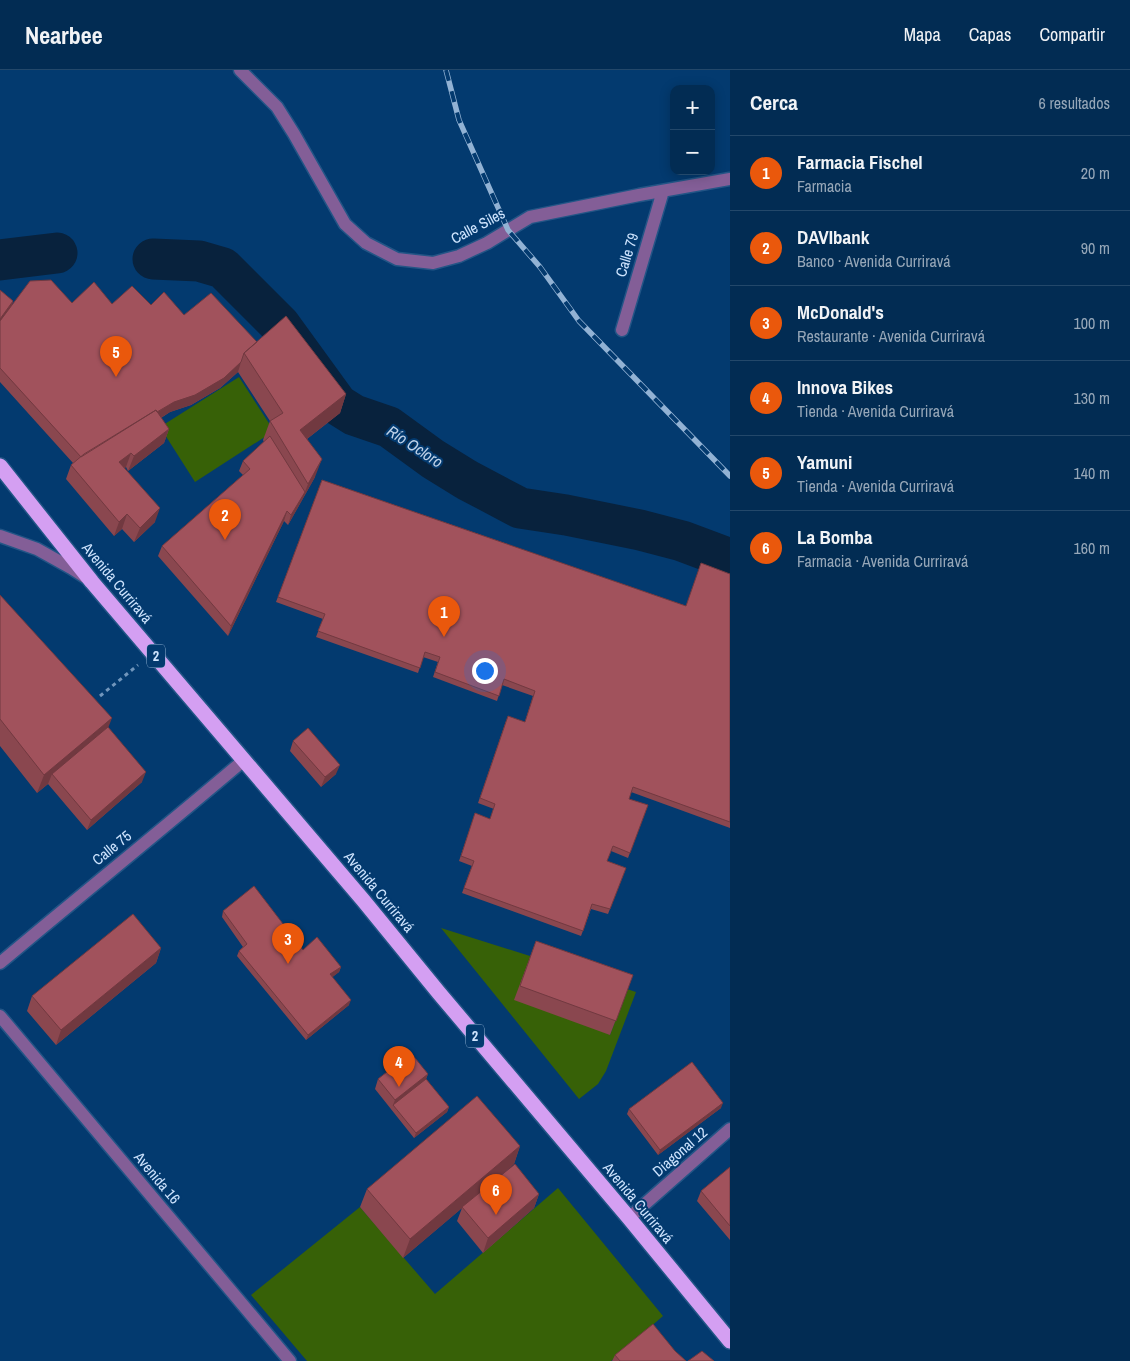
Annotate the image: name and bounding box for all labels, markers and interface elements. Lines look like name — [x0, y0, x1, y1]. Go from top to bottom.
text: Nearbee — [25, 19, 103, 51]
text: Mapa — [904, 22, 941, 47]
text: Capas — [969, 22, 1011, 47]
text: Compartir — [1039, 22, 1105, 47]
map controls — [670, 85, 715, 175]
button: + — [670, 85, 715, 130]
text: Cerca — [750, 88, 798, 117]
text: 6 resultados — [1039, 92, 1110, 114]
button: − — [670, 130, 715, 175]
text: Farmacia Fischel — [797, 149, 923, 175]
text: 1 — [762, 162, 770, 184]
text: 20 m — [1081, 162, 1110, 184]
text: Farmacia — [797, 175, 852, 197]
street label: Calle Siles — [447, 202, 509, 249]
text: DAVIbank — [797, 224, 869, 250]
street label: Calle 79 — [610, 230, 643, 280]
text: 2 — [762, 237, 770, 259]
text: 90 m — [1081, 237, 1110, 259]
text: Banco · Avenida Curriravá — [797, 250, 951, 272]
text: McDonald's — [797, 299, 884, 325]
text: 3 — [762, 312, 770, 334]
text: 100 m — [1074, 312, 1110, 334]
text: Restaurante · Avenida Curriravá — [797, 325, 985, 347]
pin: 5 — [100, 336, 132, 377]
text: Innova Bikes — [797, 374, 893, 400]
text: 4 — [762, 387, 770, 409]
text: 130 m — [1074, 387, 1110, 409]
text: Tienda · Avenida Curriravá — [797, 400, 954, 422]
water label: Río Ocloro — [383, 420, 447, 472]
text: Yamuni — [797, 449, 852, 475]
text: 5 — [762, 462, 770, 484]
text: 140 m — [1074, 462, 1110, 484]
text: Tienda · Avenida Curriravá — [797, 475, 954, 497]
pin: 2 — [209, 499, 241, 540]
text: La Bomba — [797, 524, 872, 550]
street label: Avenida Curriravá — [77, 537, 158, 628]
text: 6 — [762, 537, 770, 559]
text: 160 m — [1074, 537, 1110, 559]
text: Farmacia · Avenida Curriravá — [797, 550, 968, 572]
pin: 1 — [428, 596, 460, 637]
road number: 2 — [147, 644, 165, 668]
your location — [472, 658, 498, 684]
street label: Calle 75 — [88, 825, 136, 870]
street label: Avenida Curriravá — [339, 846, 420, 937]
pin: 3 — [272, 923, 304, 964]
road number: 2 — [466, 1024, 484, 1048]
pin: 4 — [383, 1046, 415, 1087]
street label: Diagonal 12 — [648, 1122, 712, 1181]
street label: Avenida 16 — [129, 1146, 185, 1208]
street label: Avenida Curriravá — [598, 1157, 679, 1248]
pin: 6 — [480, 1174, 512, 1215]

